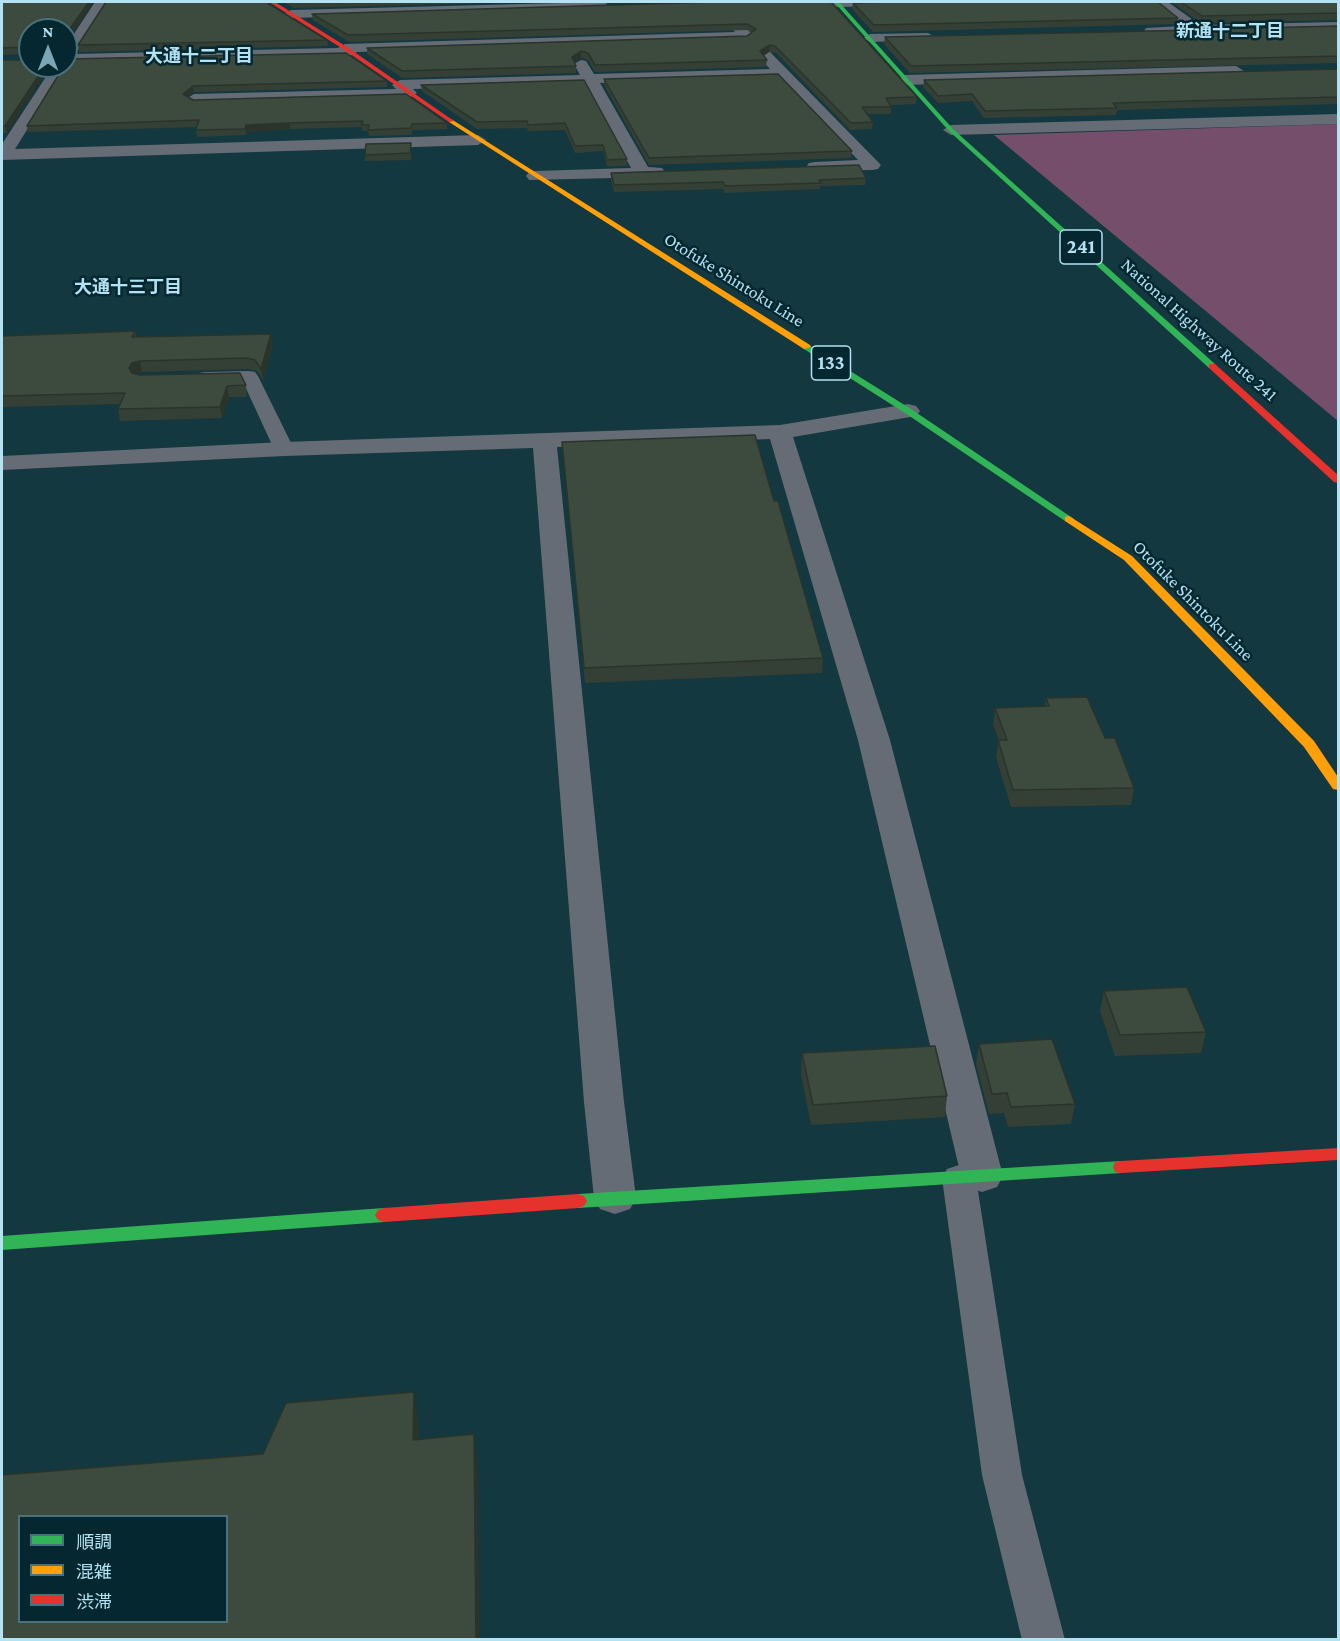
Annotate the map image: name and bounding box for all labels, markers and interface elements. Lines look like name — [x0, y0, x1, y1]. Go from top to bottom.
north arrow — [18, 18, 78, 78]
district label: 新通十二丁目 — [1176, 20, 1284, 42]
text: N — [43, 23, 53, 40]
district label: 大通十二丁目 — [145, 45, 253, 67]
street label: Otofuke Shintoku Line — [660, 228, 808, 332]
road number: 241 — [1060, 230, 1102, 264]
street label: National Highway Route 241 — [1116, 254, 1282, 406]
district label: 大通十三丁目 — [74, 276, 182, 298]
road number: 133 — [812, 346, 850, 380]
street label: Otofuke Shintoku Line — [1128, 536, 1258, 666]
legend — [18, 1515, 228, 1623]
text: 順調 — [76, 1532, 112, 1552]
text: 混雑 — [76, 1562, 112, 1582]
text: 渋滞 — [76, 1592, 112, 1612]

